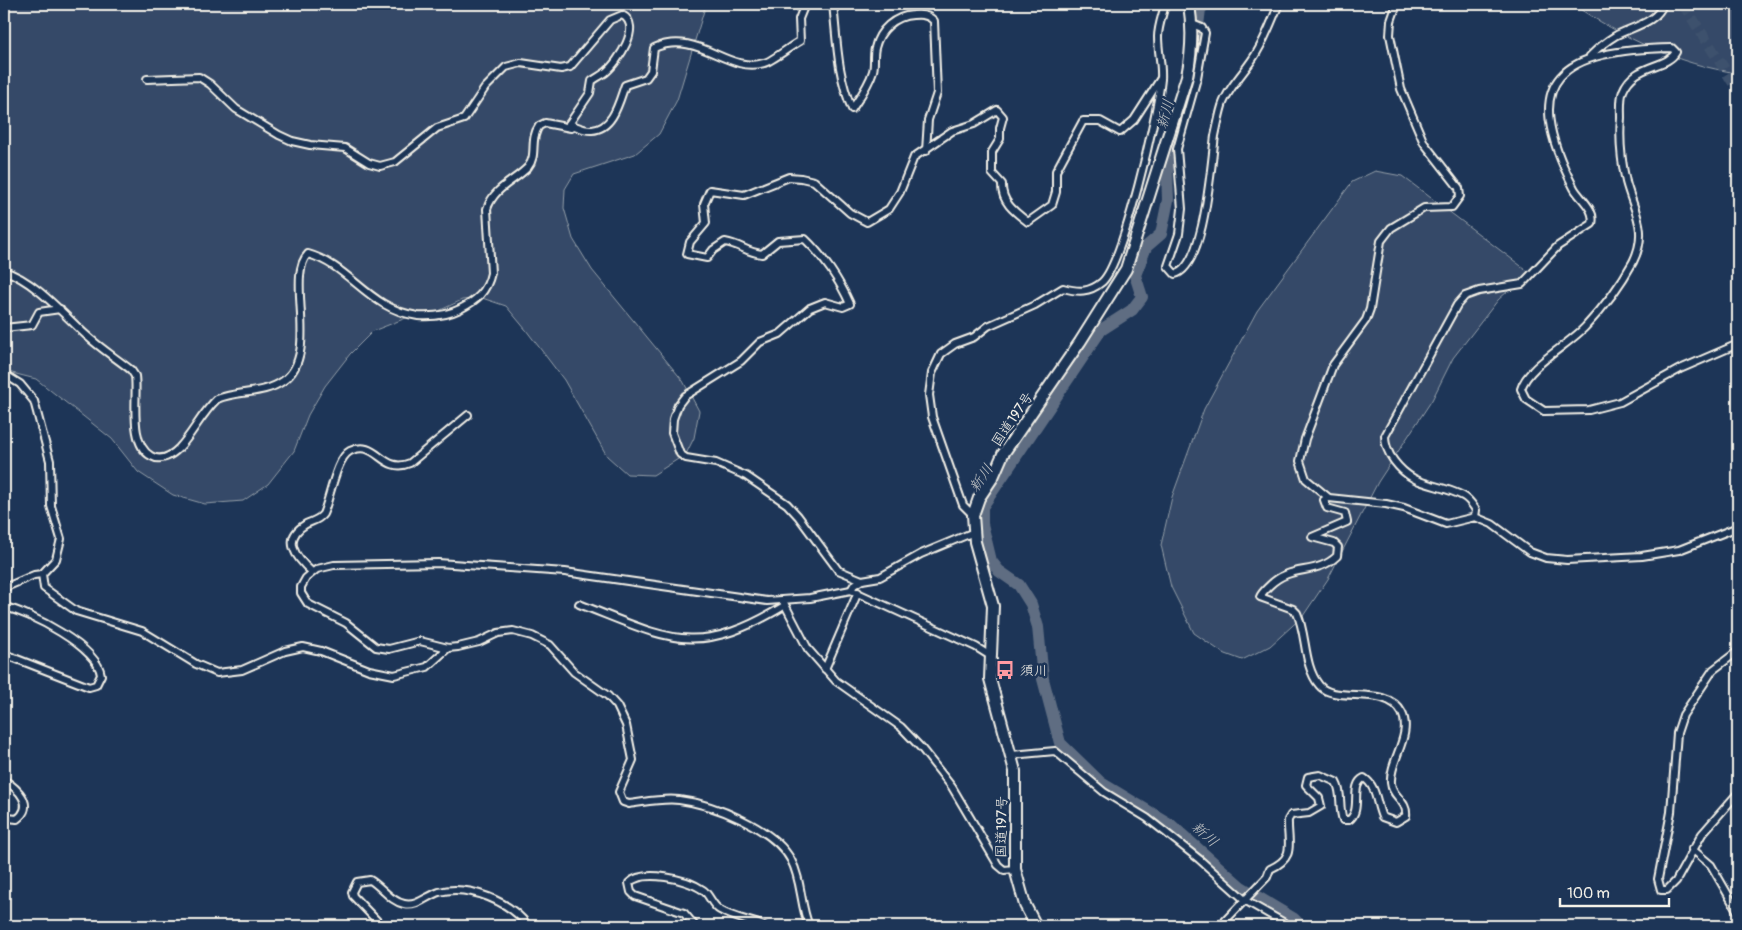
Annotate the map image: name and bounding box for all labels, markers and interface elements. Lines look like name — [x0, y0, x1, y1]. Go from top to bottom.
water label: 新川 — [1152, 97, 1179, 131]
street label: 国道197号 — [988, 389, 1037, 450]
water label: 新川 — [965, 461, 998, 496]
bus stop icon: 須川 — [994, 659, 1016, 681]
place label: 須川 — [1020, 662, 1048, 679]
street label: 国道197号 — [992, 796, 1011, 858]
water label: 新川 — [1187, 817, 1222, 851]
scale bar — [1560, 875, 1668, 907]
text: 100 m — [1567, 884, 1610, 903]

